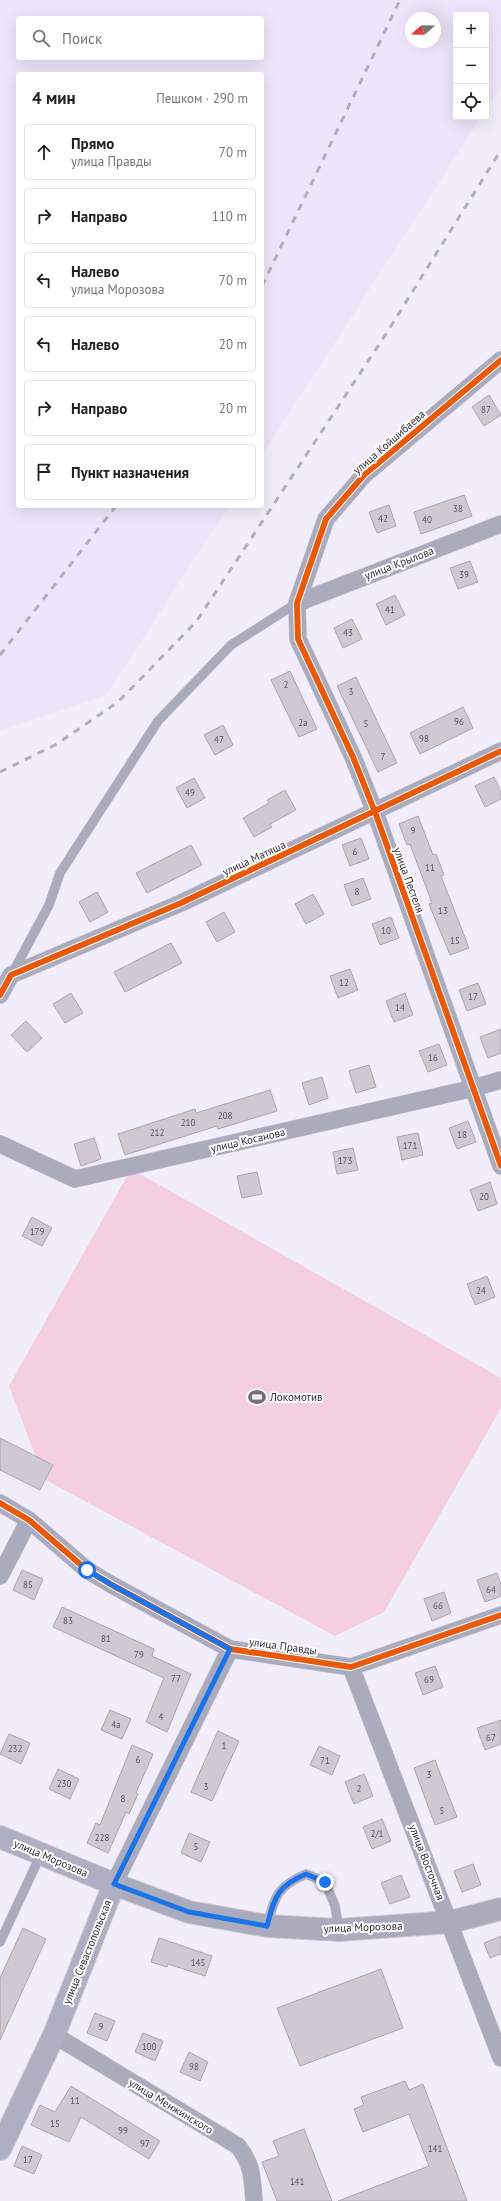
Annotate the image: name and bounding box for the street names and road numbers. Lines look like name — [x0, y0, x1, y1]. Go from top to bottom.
street label: улица Койшибаева — [350, 407, 428, 477]
street label: улица Крылова — [362, 543, 436, 583]
street label: улица Матяша — [220, 837, 288, 879]
street label: улица Пестеля — [391, 845, 427, 915]
street label: улица Косанова — [209, 1125, 287, 1155]
street label: улица Правды — [248, 1634, 318, 1658]
street label: улица Восточная — [406, 1822, 448, 1902]
street label: улица Морозова — [12, 1836, 90, 1880]
street label: улица Севастопольская — [60, 1898, 114, 2006]
street label: улица Морозова — [323, 1919, 403, 1935]
street label: улица Менжинского — [126, 2075, 216, 2137]

